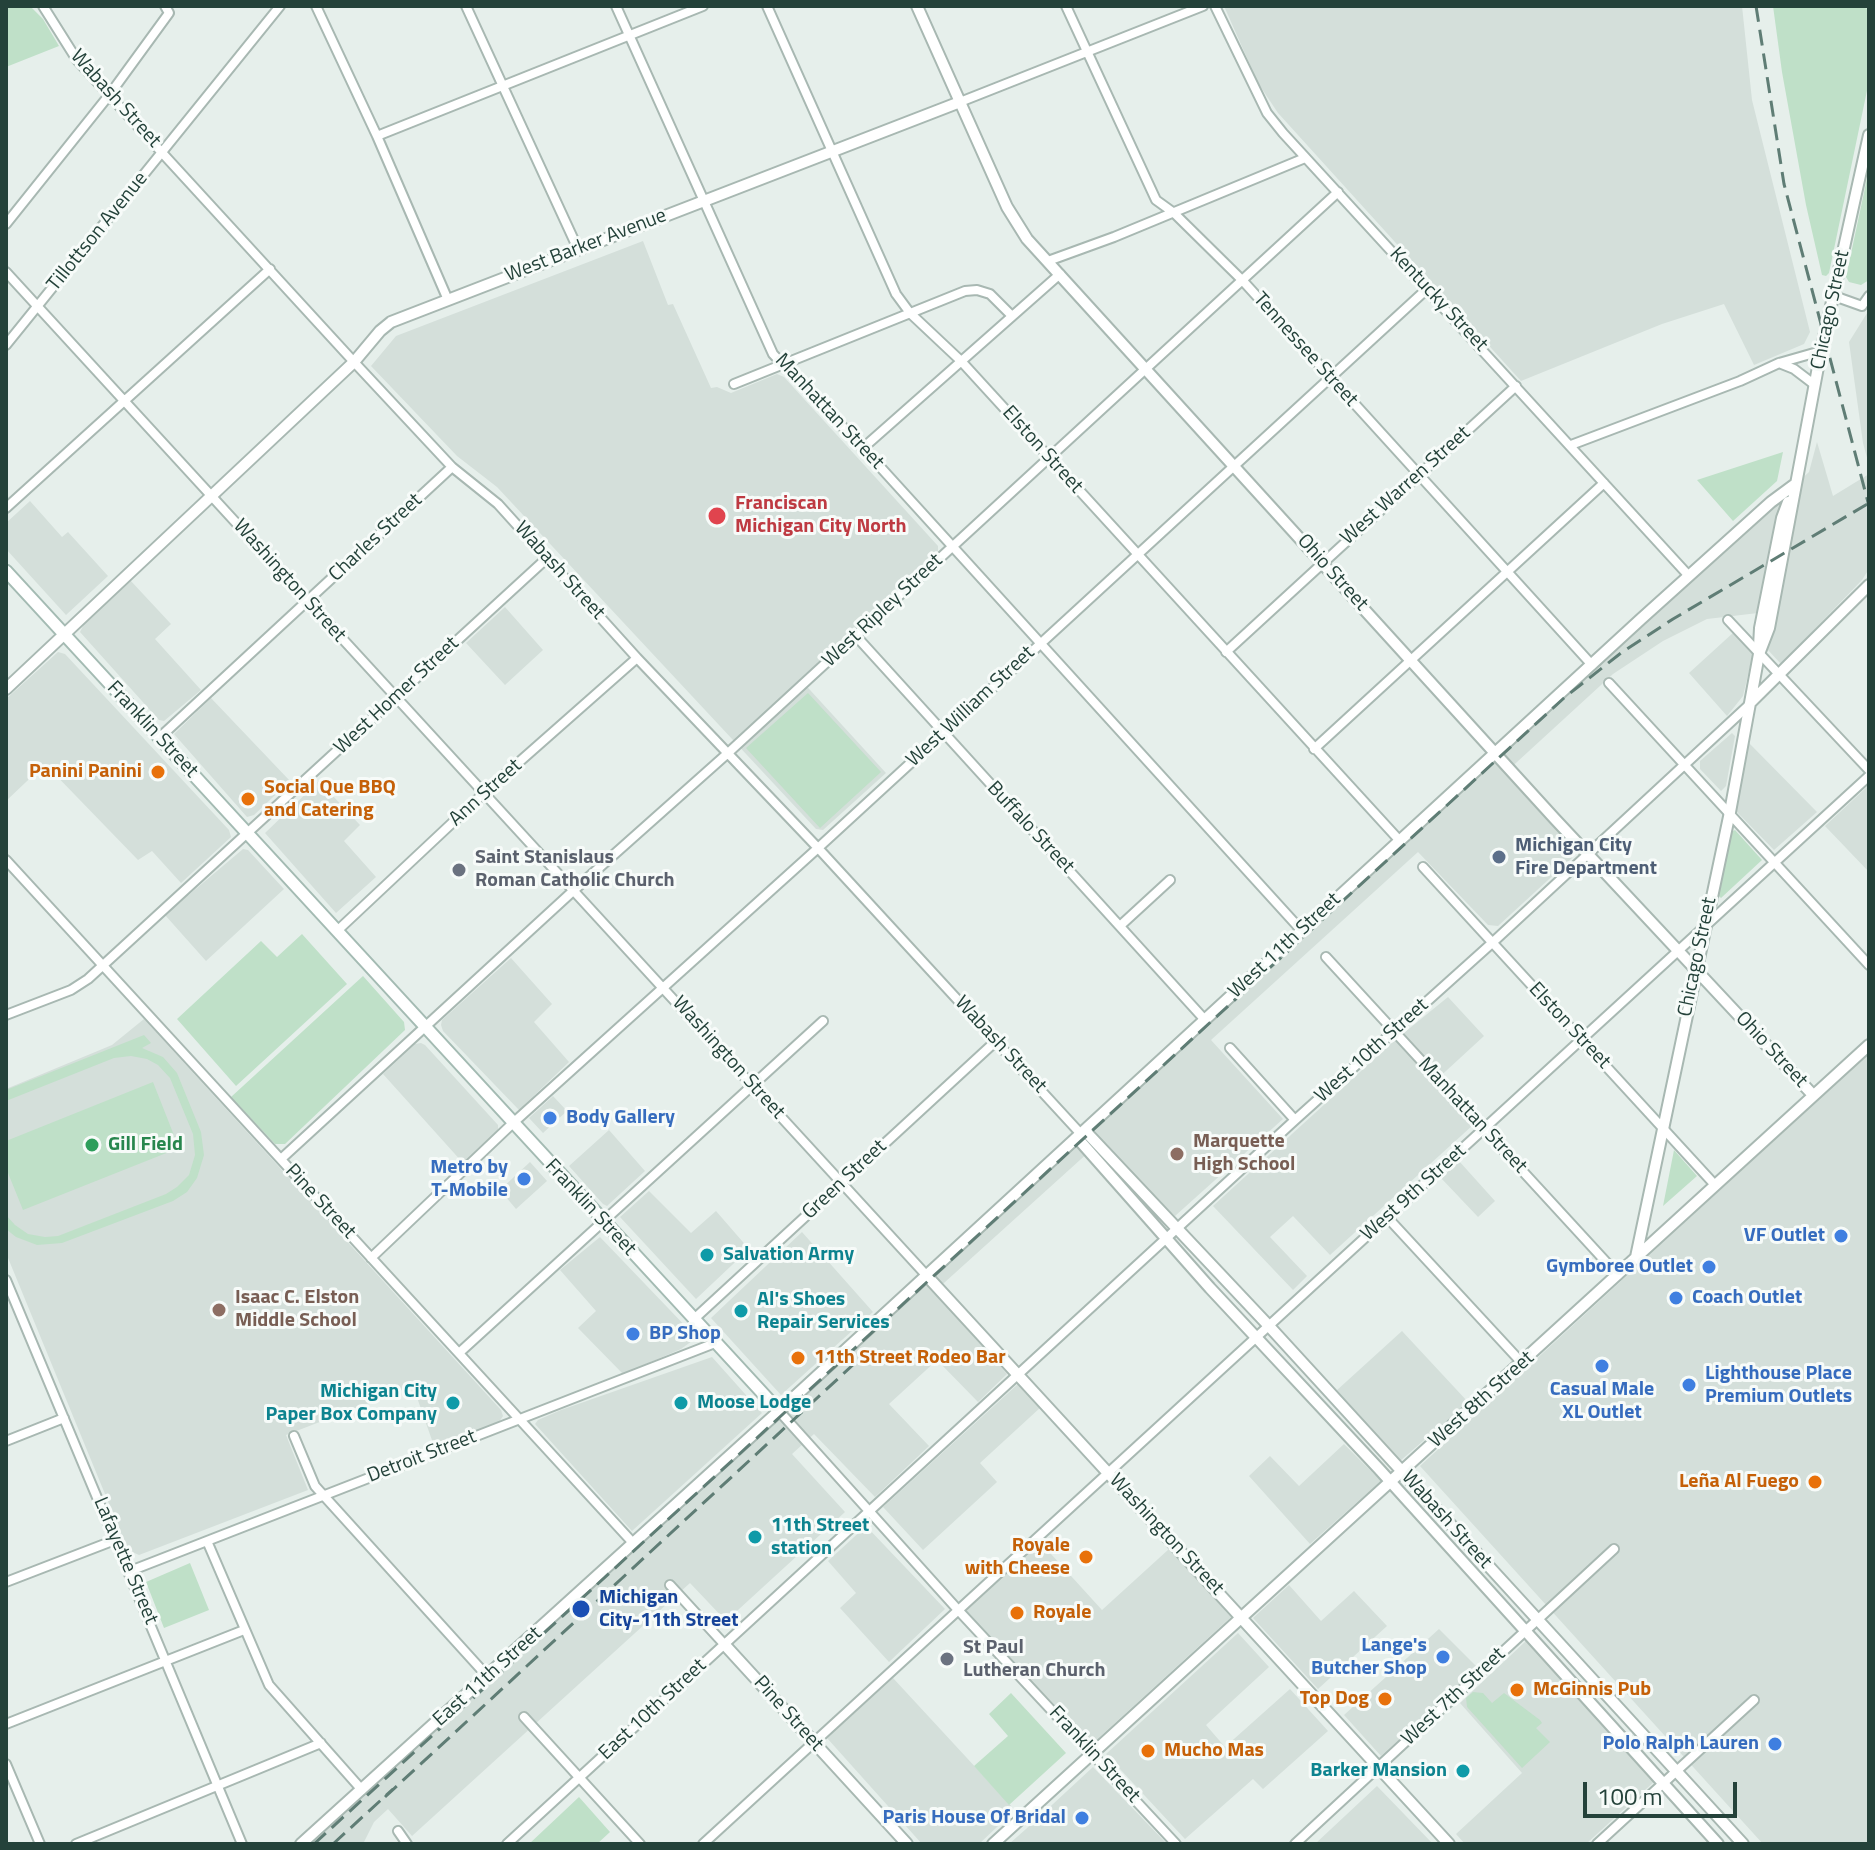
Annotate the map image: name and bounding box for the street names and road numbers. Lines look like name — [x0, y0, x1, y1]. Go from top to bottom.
street label: Wabash Street — [65, 45, 165, 153]
street label: Tillottson Avenue — [43, 168, 153, 296]
street label: West Barker Avenue — [502, 204, 670, 288]
street label: Kentucky Street — [1384, 243, 1492, 357]
street label: Chicago Street — [1807, 248, 1855, 372]
street label: Tennessee Street — [1248, 288, 1362, 412]
street label: Manhattan Street — [769, 349, 889, 475]
street label: Elston Street — [997, 401, 1087, 499]
street label: West Warren Street — [1336, 422, 1476, 550]
street label: Charles Street — [324, 489, 428, 587]
street label: Washington Street — [228, 515, 350, 647]
street label: Wabash Street — [509, 517, 609, 625]
street label: Ohio Street — [1291, 530, 1373, 616]
street label: West Ripley Street — [818, 549, 948, 673]
street label: West Homer Street — [330, 632, 464, 760]
street label: West William Street — [902, 641, 1040, 773]
street label: Franklin Street — [101, 677, 203, 783]
street label: Ann Street — [445, 754, 527, 832]
street label: Buffalo Street — [981, 777, 1079, 879]
street label: West 11th Street — [1224, 888, 1346, 1004]
street label: Chicago Street — [1674, 895, 1722, 1019]
street label: Elston Street — [1523, 978, 1615, 1074]
street label: Wabash Street — [949, 991, 1051, 1099]
street label: Washington Street — [667, 992, 789, 1124]
street label: West 10th Street — [1310, 994, 1434, 1108]
street label: Ohio Street — [1730, 1007, 1812, 1093]
street label: Manhattan Street — [1412, 1053, 1532, 1179]
street label: Green Street — [798, 1135, 892, 1225]
street label: West 9th Street — [1357, 1140, 1471, 1246]
street label: Franklin Street — [539, 1155, 641, 1261]
street label: Pine Street — [279, 1160, 361, 1244]
street label: West 8th Street — [1425, 1347, 1539, 1453]
street label: Detroit Street — [364, 1425, 480, 1489]
street label: Wabash Street — [1396, 1466, 1496, 1574]
street label: Washington Street — [1104, 1469, 1228, 1601]
street label: Lafayette Street — [87, 1494, 163, 1628]
street label: East 11th Street — [429, 1622, 547, 1732]
street label: West 7th Street — [1397, 1643, 1511, 1751]
street label: East 10th Street — [594, 1654, 712, 1766]
street label: Pine Street — [748, 1671, 828, 1757]
street label: Franklin Street — [1043, 1702, 1145, 1808]

